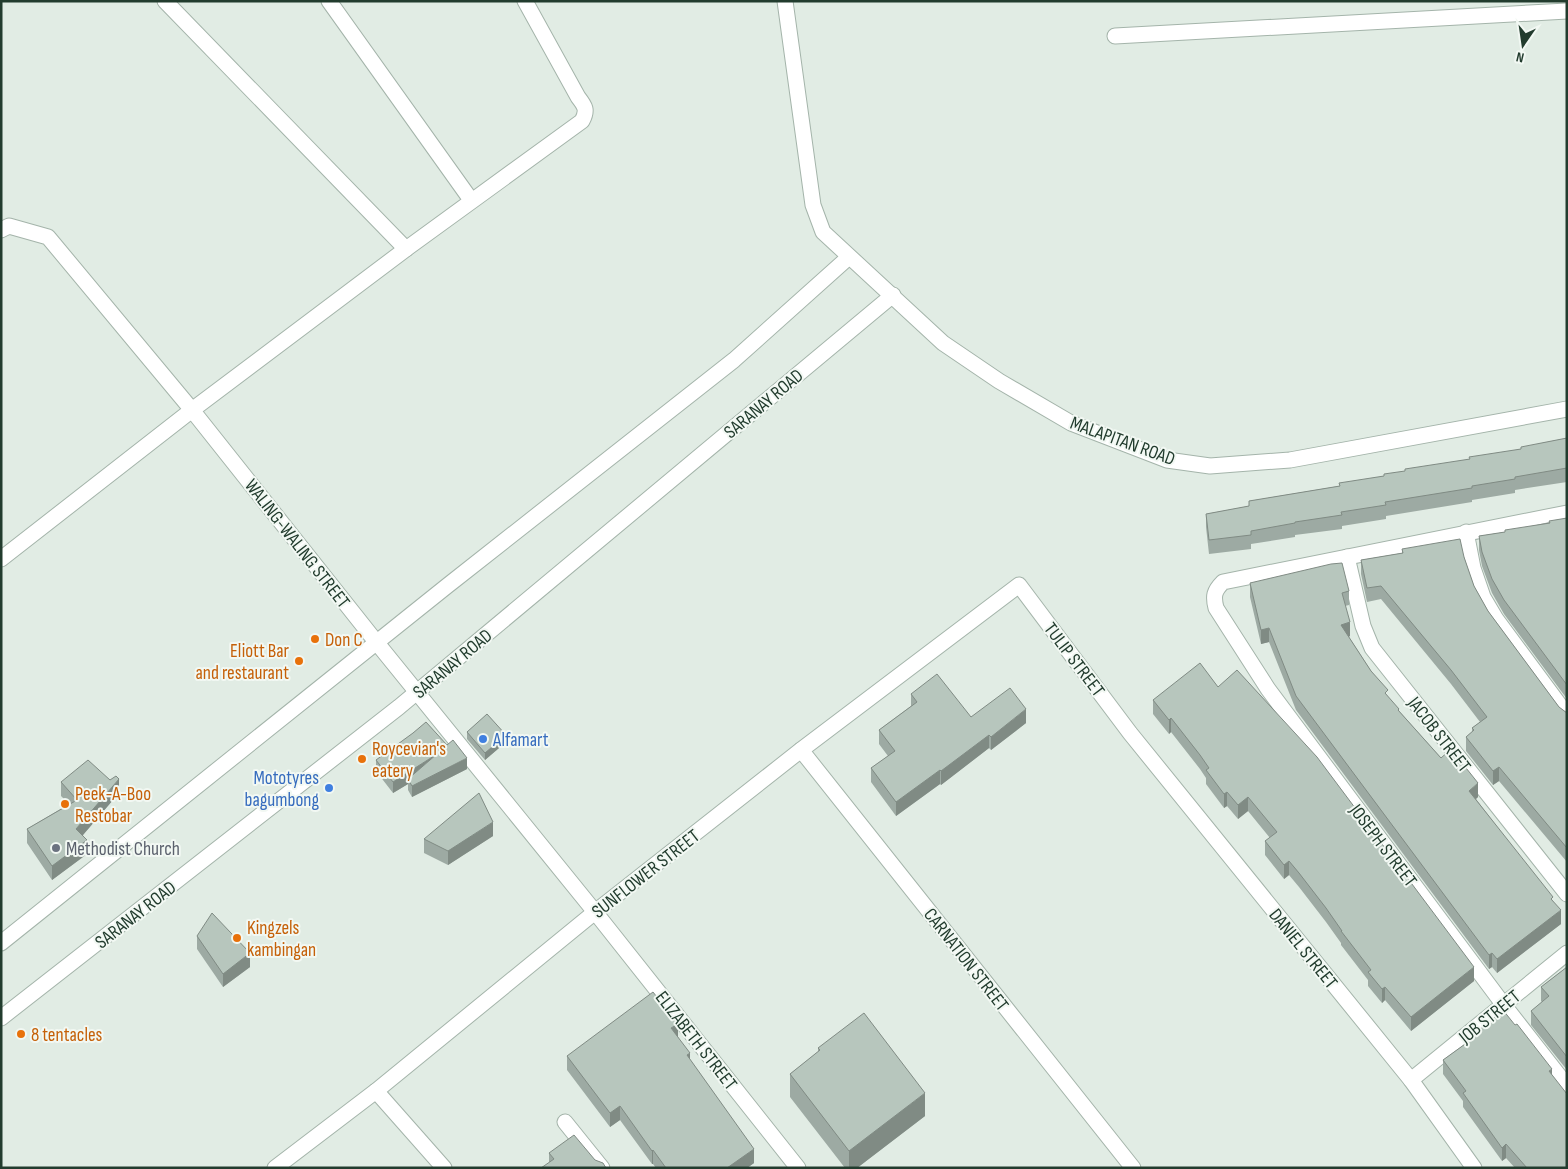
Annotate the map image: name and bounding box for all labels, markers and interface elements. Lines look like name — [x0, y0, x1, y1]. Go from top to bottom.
north arrow — [1498, 20, 1548, 70]
text: N — [1515, 48, 1526, 66]
street label: SARANAY ROAD — [720, 364, 808, 444]
street label: MALAPITAN ROAD — [1067, 412, 1178, 471]
street label: WALING-WALING STREET — [239, 475, 355, 613]
street label: TULIP STREET — [1038, 618, 1109, 702]
street label: SARANAY ROAD — [409, 624, 497, 704]
place label: Don C — [325, 629, 363, 652]
marker: Don C — [309, 633, 321, 645]
place label: Eliott Bar and restaurant — [196, 640, 290, 685]
marker: Eliott Bar and restaurant — [293, 655, 305, 667]
street label: JACOB STREET — [1402, 692, 1476, 778]
place label: Alfamart — [492, 729, 549, 752]
marker: Alfamart — [477, 733, 489, 745]
place label: Roycevian's eatery — [372, 738, 446, 783]
marker: Roycevian's eatery — [356, 753, 368, 765]
place label: Mototyres bagumbong — [245, 767, 319, 812]
marker: Mototyres bagumbong — [323, 782, 335, 794]
place label: Peek-A-Boo Restobar — [75, 783, 151, 828]
marker: Peek-A-Boo Restobar — [59, 798, 71, 810]
street label: JOSEPH STREET — [1344, 799, 1422, 892]
street label: SUNFLOWER STREET — [587, 825, 705, 923]
place label: Methodist Church — [66, 838, 180, 861]
marker: Methodist Church — [50, 842, 62, 854]
street label: SARANAY ROAD — [91, 876, 181, 954]
street label: CARNATION STREET — [918, 904, 1013, 1016]
street label: DANIEL STREET — [1264, 904, 1342, 994]
place label: Kingzels kambingan — [247, 917, 316, 962]
marker: Kingzels kambingan — [231, 932, 243, 944]
street label: JOB STREET — [1454, 985, 1526, 1050]
street label: ELIZABETH STREET — [650, 987, 742, 1095]
place label: 8 tentacles — [31, 1024, 103, 1047]
marker: 8 tentacles — [15, 1028, 27, 1040]

